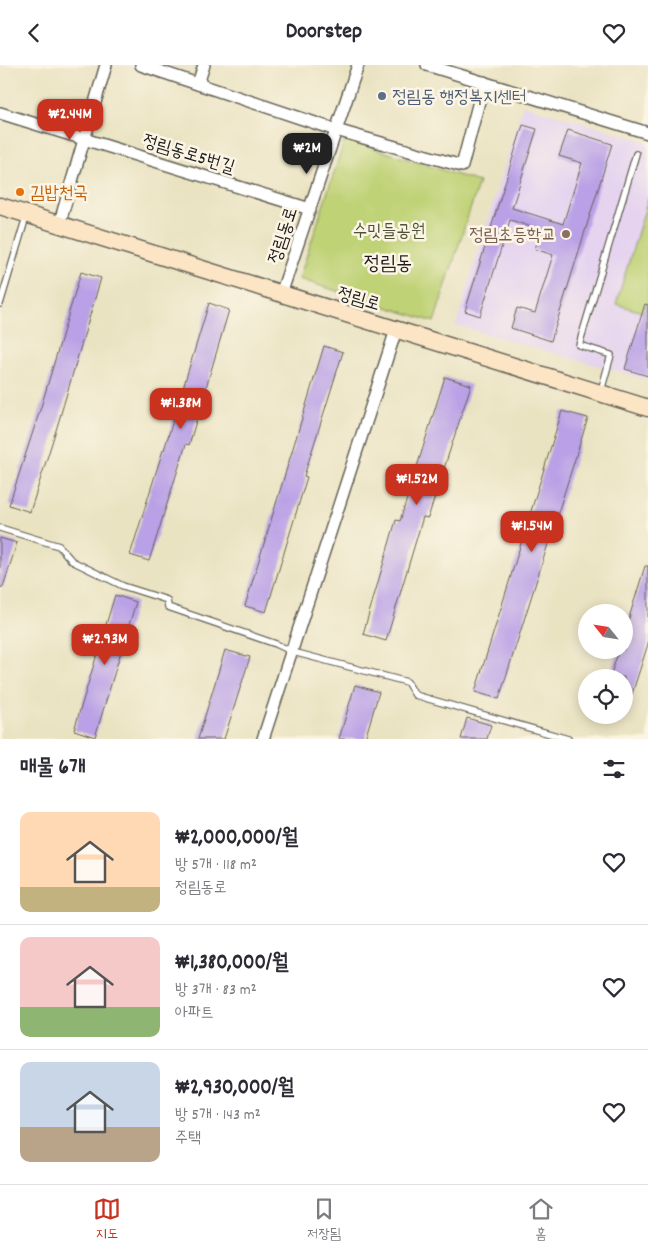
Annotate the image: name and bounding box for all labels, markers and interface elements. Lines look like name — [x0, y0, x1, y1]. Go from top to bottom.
text: Doorstep — [286, 17, 362, 48]
icon: back — [20, 19, 48, 47]
icon: heart — [600, 19, 628, 47]
place label: 정림동 행정복지센터 — [392, 86, 526, 111]
marker: 정림동 행정복지센터 — [376, 90, 388, 102]
pin: ₩2.44M — [29, 99, 111, 141]
text: ₩2.44M — [48, 103, 92, 126]
street label: 정림동로5번길 — [139, 130, 238, 181]
pin: ₩2M — [283, 133, 331, 175]
text: ₩2M — [293, 137, 321, 160]
place label: 김밥천국 — [30, 182, 88, 207]
marker: 김밥천국 — [14, 186, 26, 198]
street label: 정림동로 — [264, 204, 305, 267]
park label: 수밋들공원 — [353, 220, 425, 245]
place label: 정림초등학교 — [469, 224, 556, 249]
marker: 정림초등학교 — [560, 228, 572, 240]
district label: 정림동 — [364, 251, 412, 279]
street label: 정림로 — [334, 282, 383, 319]
pin: ₩1.38M — [140, 387, 222, 430]
text: ₩1.38M — [161, 392, 201, 415]
pin: ₩1.52M — [376, 463, 458, 506]
text: ₩1.52M — [396, 468, 438, 491]
pin: ₩1.54M — [491, 511, 573, 553]
text: ₩1.54M — [512, 515, 552, 538]
north arrow — [578, 604, 632, 659]
map controls — [578, 604, 633, 724]
pin: ₩2.93M — [64, 623, 146, 666]
text: ₩2.93M — [83, 628, 127, 651]
button: locate — [578, 669, 633, 724]
text: 매물 6개 — [20, 754, 86, 784]
icon: filters — [600, 755, 628, 783]
text: ₩2,000,000/월 — [175, 824, 299, 854]
icon: home — [60, 832, 120, 892]
icon: heart — [600, 848, 628, 876]
text: 방 5개 · 118 m² — [175, 854, 257, 877]
text: 정림동로 — [175, 877, 227, 900]
text: ₩1,380,000/월 — [175, 949, 289, 979]
icon: home — [60, 957, 120, 1017]
icon: heart — [600, 973, 628, 1001]
text: 방 3개 · 83 m² — [175, 979, 257, 1002]
text: 아파트 — [175, 1002, 214, 1025]
text: ₩2,930,000/월 — [175, 1074, 295, 1104]
icon: home — [60, 1082, 120, 1142]
icon: heart — [600, 1098, 628, 1126]
text: 방 5개 · 143 m² — [175, 1104, 261, 1127]
text: 주택 — [175, 1127, 201, 1150]
tab: 지도 — [93, 1195, 121, 1245]
tab: 저장됨 — [307, 1195, 341, 1245]
tab: 홈 — [527, 1195, 555, 1245]

